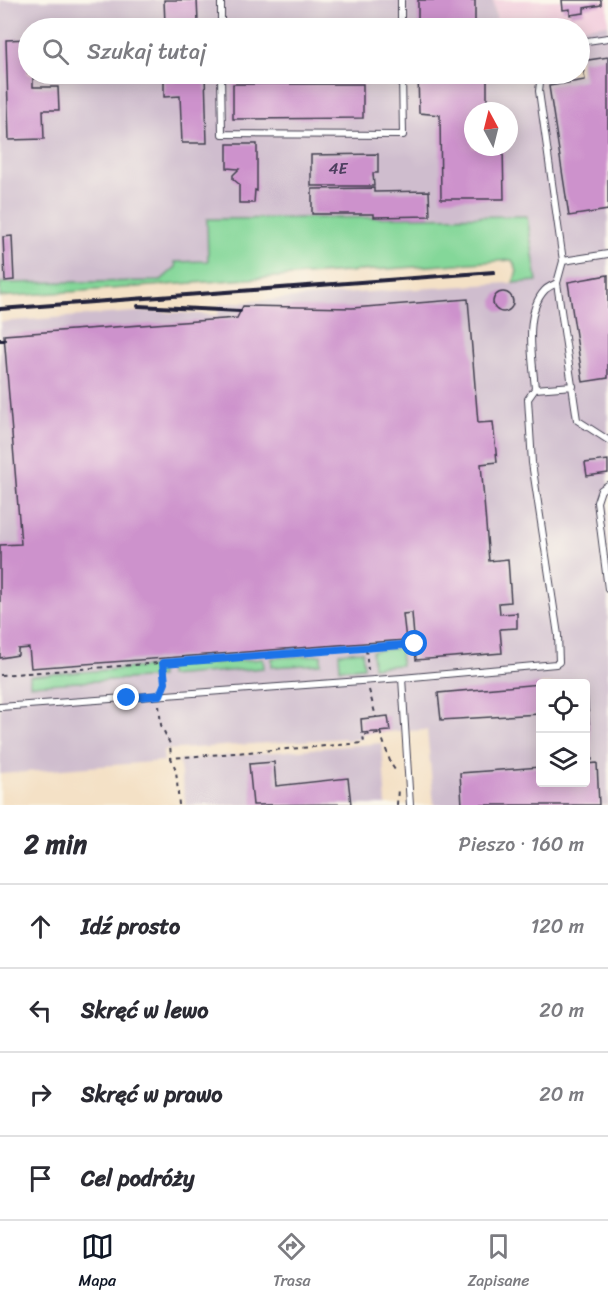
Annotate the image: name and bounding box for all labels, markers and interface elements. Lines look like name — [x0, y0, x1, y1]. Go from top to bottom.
search box — [18, 18, 590, 84]
text: Szukaj tutaj — [87, 32, 206, 71]
icon: search — [39, 35, 72, 68]
north arrow — [464, 102, 518, 156]
house number: 4E — [329, 154, 349, 183]
route start — [401, 630, 427, 656]
map controls — [536, 679, 590, 787]
button: locate — [536, 679, 590, 733]
route end — [113, 684, 139, 710]
button: layers — [536, 733, 590, 787]
text: 2 min — [24, 821, 87, 867]
text: Pieszo · 160 m — [459, 827, 584, 862]
text: Idź prosto — [81, 907, 180, 946]
text: 120 m — [531, 909, 584, 944]
icon: ahead — [24, 910, 57, 943]
text: Skręć w lewo — [81, 991, 208, 1030]
text: 20 m — [539, 993, 584, 1028]
icon: left — [24, 994, 57, 1027]
text: Skręć w prawo — [81, 1075, 223, 1114]
text: 20 m — [539, 1077, 584, 1112]
icon: right — [24, 1078, 57, 1111]
text: Cel podróży — [81, 1159, 194, 1198]
icon: arrive — [24, 1162, 57, 1195]
tab: Mapa — [79, 1230, 116, 1295]
tab: Trasa — [273, 1230, 311, 1295]
tab: Zapisane — [468, 1230, 529, 1295]

